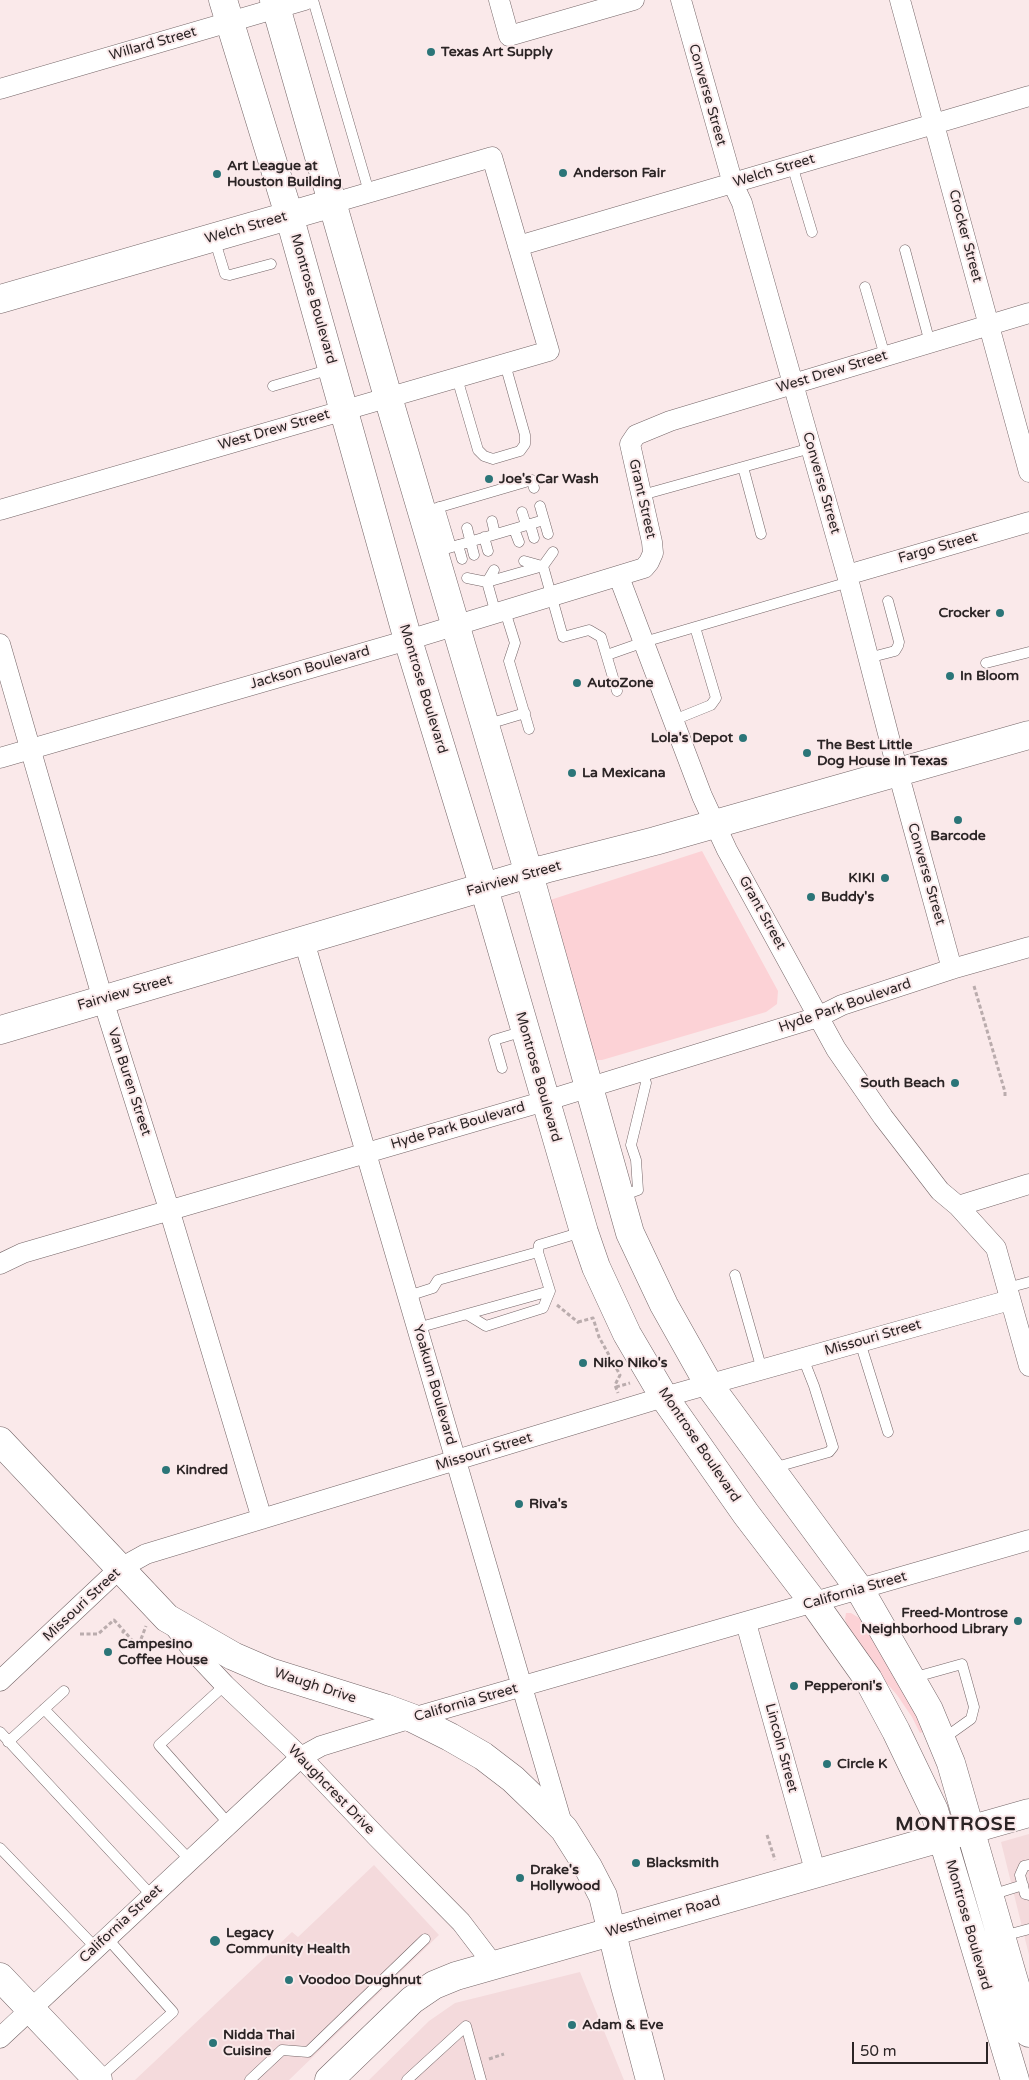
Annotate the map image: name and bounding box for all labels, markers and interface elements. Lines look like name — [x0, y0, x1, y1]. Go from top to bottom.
street label: Willard Street — [107, 24, 199, 64]
street label: Converse Street — [684, 42, 730, 148]
place label: Texas Art Supply — [441, 44, 553, 60]
marker: Texas Art Supply — [425, 46, 437, 58]
street label: Welch Street — [731, 151, 817, 191]
place label: Art League at Houston Building — [227, 158, 342, 190]
place label: Anderson Fair — [573, 165, 666, 181]
marker: Anderson Fair — [557, 167, 569, 179]
marker: Art League at Houston Building — [211, 168, 223, 180]
street label: Crocker Street — [945, 188, 985, 284]
street label: Welch Street — [203, 208, 289, 248]
street label: Montrose Boulevard — [286, 232, 340, 366]
street label: West Drew Street — [774, 347, 890, 397]
street label: West Drew Street — [216, 406, 332, 454]
street label: Converse Street — [798, 430, 844, 536]
street label: Grant Street — [625, 458, 659, 540]
place label: Joe's Car Wash — [499, 471, 599, 487]
marker: Joe's Car Wash — [483, 473, 495, 485]
street label: Fargo Street — [897, 529, 979, 567]
place label: Crocker — [938, 605, 990, 621]
marker: Crocker — [994, 607, 1006, 619]
street label: Montrose Boulevard — [395, 622, 451, 756]
street label: Jackson Boulevard — [248, 643, 372, 693]
place label: In Bloom — [960, 668, 1019, 684]
marker: In Bloom — [944, 670, 956, 682]
place label: AutoZone — [587, 675, 653, 691]
marker: AutoZone — [571, 677, 583, 689]
place label: Lola's Depot — [651, 730, 733, 746]
marker: Lola's Depot — [737, 732, 749, 744]
place label: The Best Little Dog House In Texas — [817, 737, 948, 770]
marker: The Best Little Dog House In Texas — [801, 747, 813, 759]
place label: La Mexicana — [582, 765, 666, 781]
marker: La Mexicana — [566, 767, 578, 779]
marker: Barcode — [952, 814, 964, 826]
street label: Converse Street — [903, 821, 949, 927]
place label: Barcode — [930, 828, 986, 844]
street label: Fairview Street — [465, 857, 563, 901]
place label: KIKI — [848, 870, 875, 886]
marker: KIKI — [879, 872, 891, 884]
street label: Grant Street — [735, 873, 789, 953]
place label: Buddy's — [821, 889, 874, 905]
marker: Buddy's — [805, 891, 817, 903]
street label: Fairview Street — [76, 971, 174, 1015]
street label: Hyde Park Boulevard — [777, 975, 913, 1037]
street label: Montrose Boulevard — [511, 1010, 565, 1144]
street label: Van Buren Street — [104, 1026, 154, 1138]
place label: South Beach — [860, 1075, 945, 1091]
marker: South Beach — [949, 1077, 961, 1089]
street label: Hyde Park Boulevard — [389, 1099, 527, 1153]
street label: Missouri Street — [823, 1316, 923, 1360]
street label: Yoakum Boulevard — [409, 1323, 459, 1447]
place label: Niko Niko's — [593, 1355, 667, 1371]
marker: Niko Niko's — [577, 1357, 589, 1369]
street label: Montrose Boulevard — [654, 1384, 744, 1506]
street label: Missouri Street — [434, 1429, 534, 1475]
place label: Kindred — [176, 1462, 228, 1478]
marker: Kindred — [160, 1464, 172, 1476]
place label: Riva's — [529, 1496, 567, 1512]
marker: Riva's — [513, 1498, 525, 1510]
street label: Missouri Street — [40, 1565, 124, 1645]
street label: California Street — [801, 1568, 909, 1614]
place label: Freed-Montrose Neighborhood Library — [861, 1605, 1008, 1638]
marker: Freed-Montrose Neighborhood Library — [1012, 1615, 1024, 1627]
place label: Campesino Coffee House — [118, 1636, 208, 1668]
marker: Campesino Coffee House — [102, 1646, 114, 1658]
street label: Waugh Drive — [272, 1665, 358, 1707]
place label: Pepperoni's — [804, 1678, 882, 1694]
street label: California Street — [412, 1680, 520, 1726]
marker: Pepperoni's — [788, 1680, 800, 1692]
street label: Lincoln Street — [761, 1702, 801, 1794]
street label: Waughcrest Drive — [284, 1742, 378, 1838]
place label: Circle K — [837, 1756, 887, 1772]
marker: Circle K — [821, 1758, 833, 1770]
district label: MONTROSE — [894, 1814, 1018, 1836]
place label: Blacksmith — [646, 1855, 719, 1871]
marker: Blacksmith — [630, 1857, 642, 1869]
street label: Montrose Boulevard — [941, 1858, 995, 1992]
place label: Drake's Hollywood — [530, 1862, 600, 1894]
marker: Drake's Hollywood — [514, 1872, 526, 1884]
street label: California Street — [76, 1881, 166, 1967]
street label: Westheimer Road — [604, 1893, 722, 1941]
place label: Legacy Community Health — [226, 1925, 350, 1958]
marker: Legacy Community Health — [208, 1934, 222, 1948]
place label: Voodoo Doughnut — [299, 1972, 421, 1988]
marker: Voodoo Doughnut — [283, 1974, 295, 1986]
place label: Adam & Eve — [582, 2017, 663, 2033]
marker: Adam & Eve — [566, 2019, 578, 2031]
place label: Nidda Thai Cuisine — [223, 2027, 295, 2060]
scale bar — [854, 2032, 990, 2064]
marker: Nidda Thai Cuisine — [207, 2037, 219, 2049]
text: 50 m — [860, 2042, 897, 2060]

